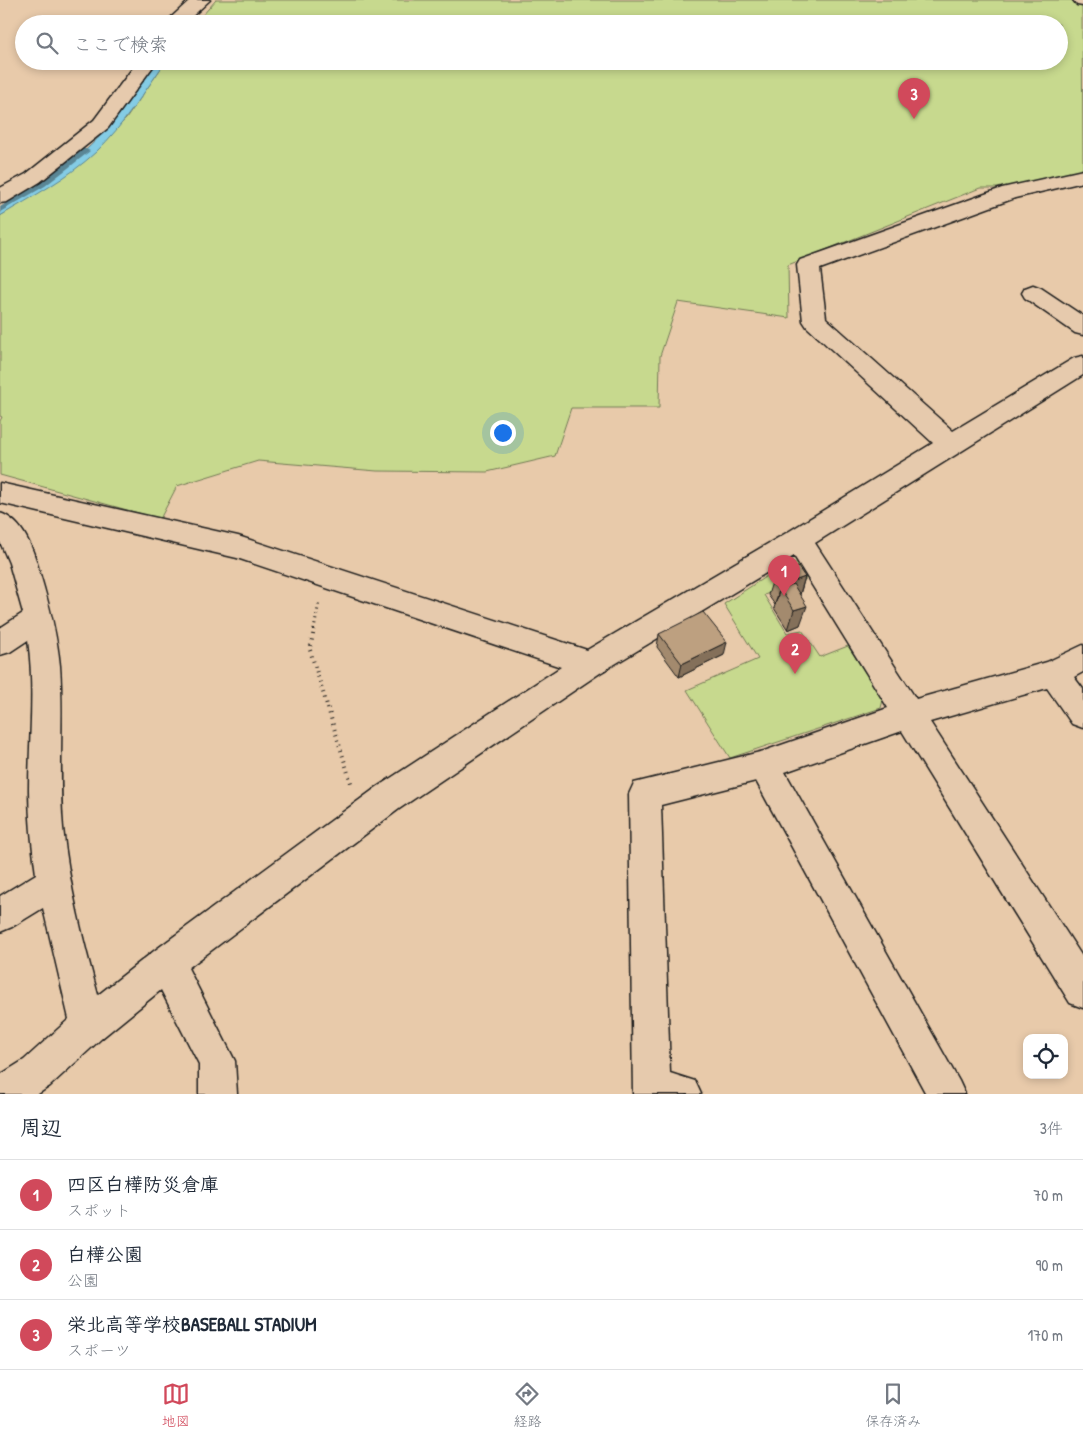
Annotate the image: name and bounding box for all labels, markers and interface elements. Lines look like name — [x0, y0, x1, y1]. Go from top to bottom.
search box — [15, 15, 1068, 70]
icon: search — [33, 29, 61, 57]
text: ここで検索 — [73, 31, 168, 57]
pin: 3 — [898, 78, 930, 119]
your location — [490, 420, 516, 446]
pin: 1 — [768, 555, 800, 596]
pin: 2 — [779, 633, 811, 674]
map controls — [1023, 1034, 1068, 1079]
button: locate — [1023, 1034, 1068, 1079]
text: 周辺 — [20, 1113, 62, 1142]
text: 3件 — [1040, 1117, 1063, 1139]
text: 四区白樺防災倉庫 — [67, 1171, 219, 1197]
text: 1 — [33, 1184, 39, 1206]
text: 70 m — [1033, 1184, 1063, 1206]
text: スポット — [67, 1199, 131, 1221]
text: 白樺公園 — [67, 1241, 143, 1267]
text: 2 — [32, 1254, 40, 1276]
text: 90 m — [1035, 1254, 1063, 1276]
text: 公園 — [67, 1269, 99, 1291]
text: 栄北高等学校BASEBALL STADIUM — [67, 1311, 317, 1337]
text: 3 — [32, 1324, 40, 1346]
text: 170 m — [1028, 1324, 1063, 1346]
text: スポーツ — [67, 1339, 131, 1361]
tab: 地図 — [162, 1380, 190, 1430]
tab: 経路 — [513, 1380, 541, 1430]
tab: 保存済み — [865, 1380, 921, 1430]

